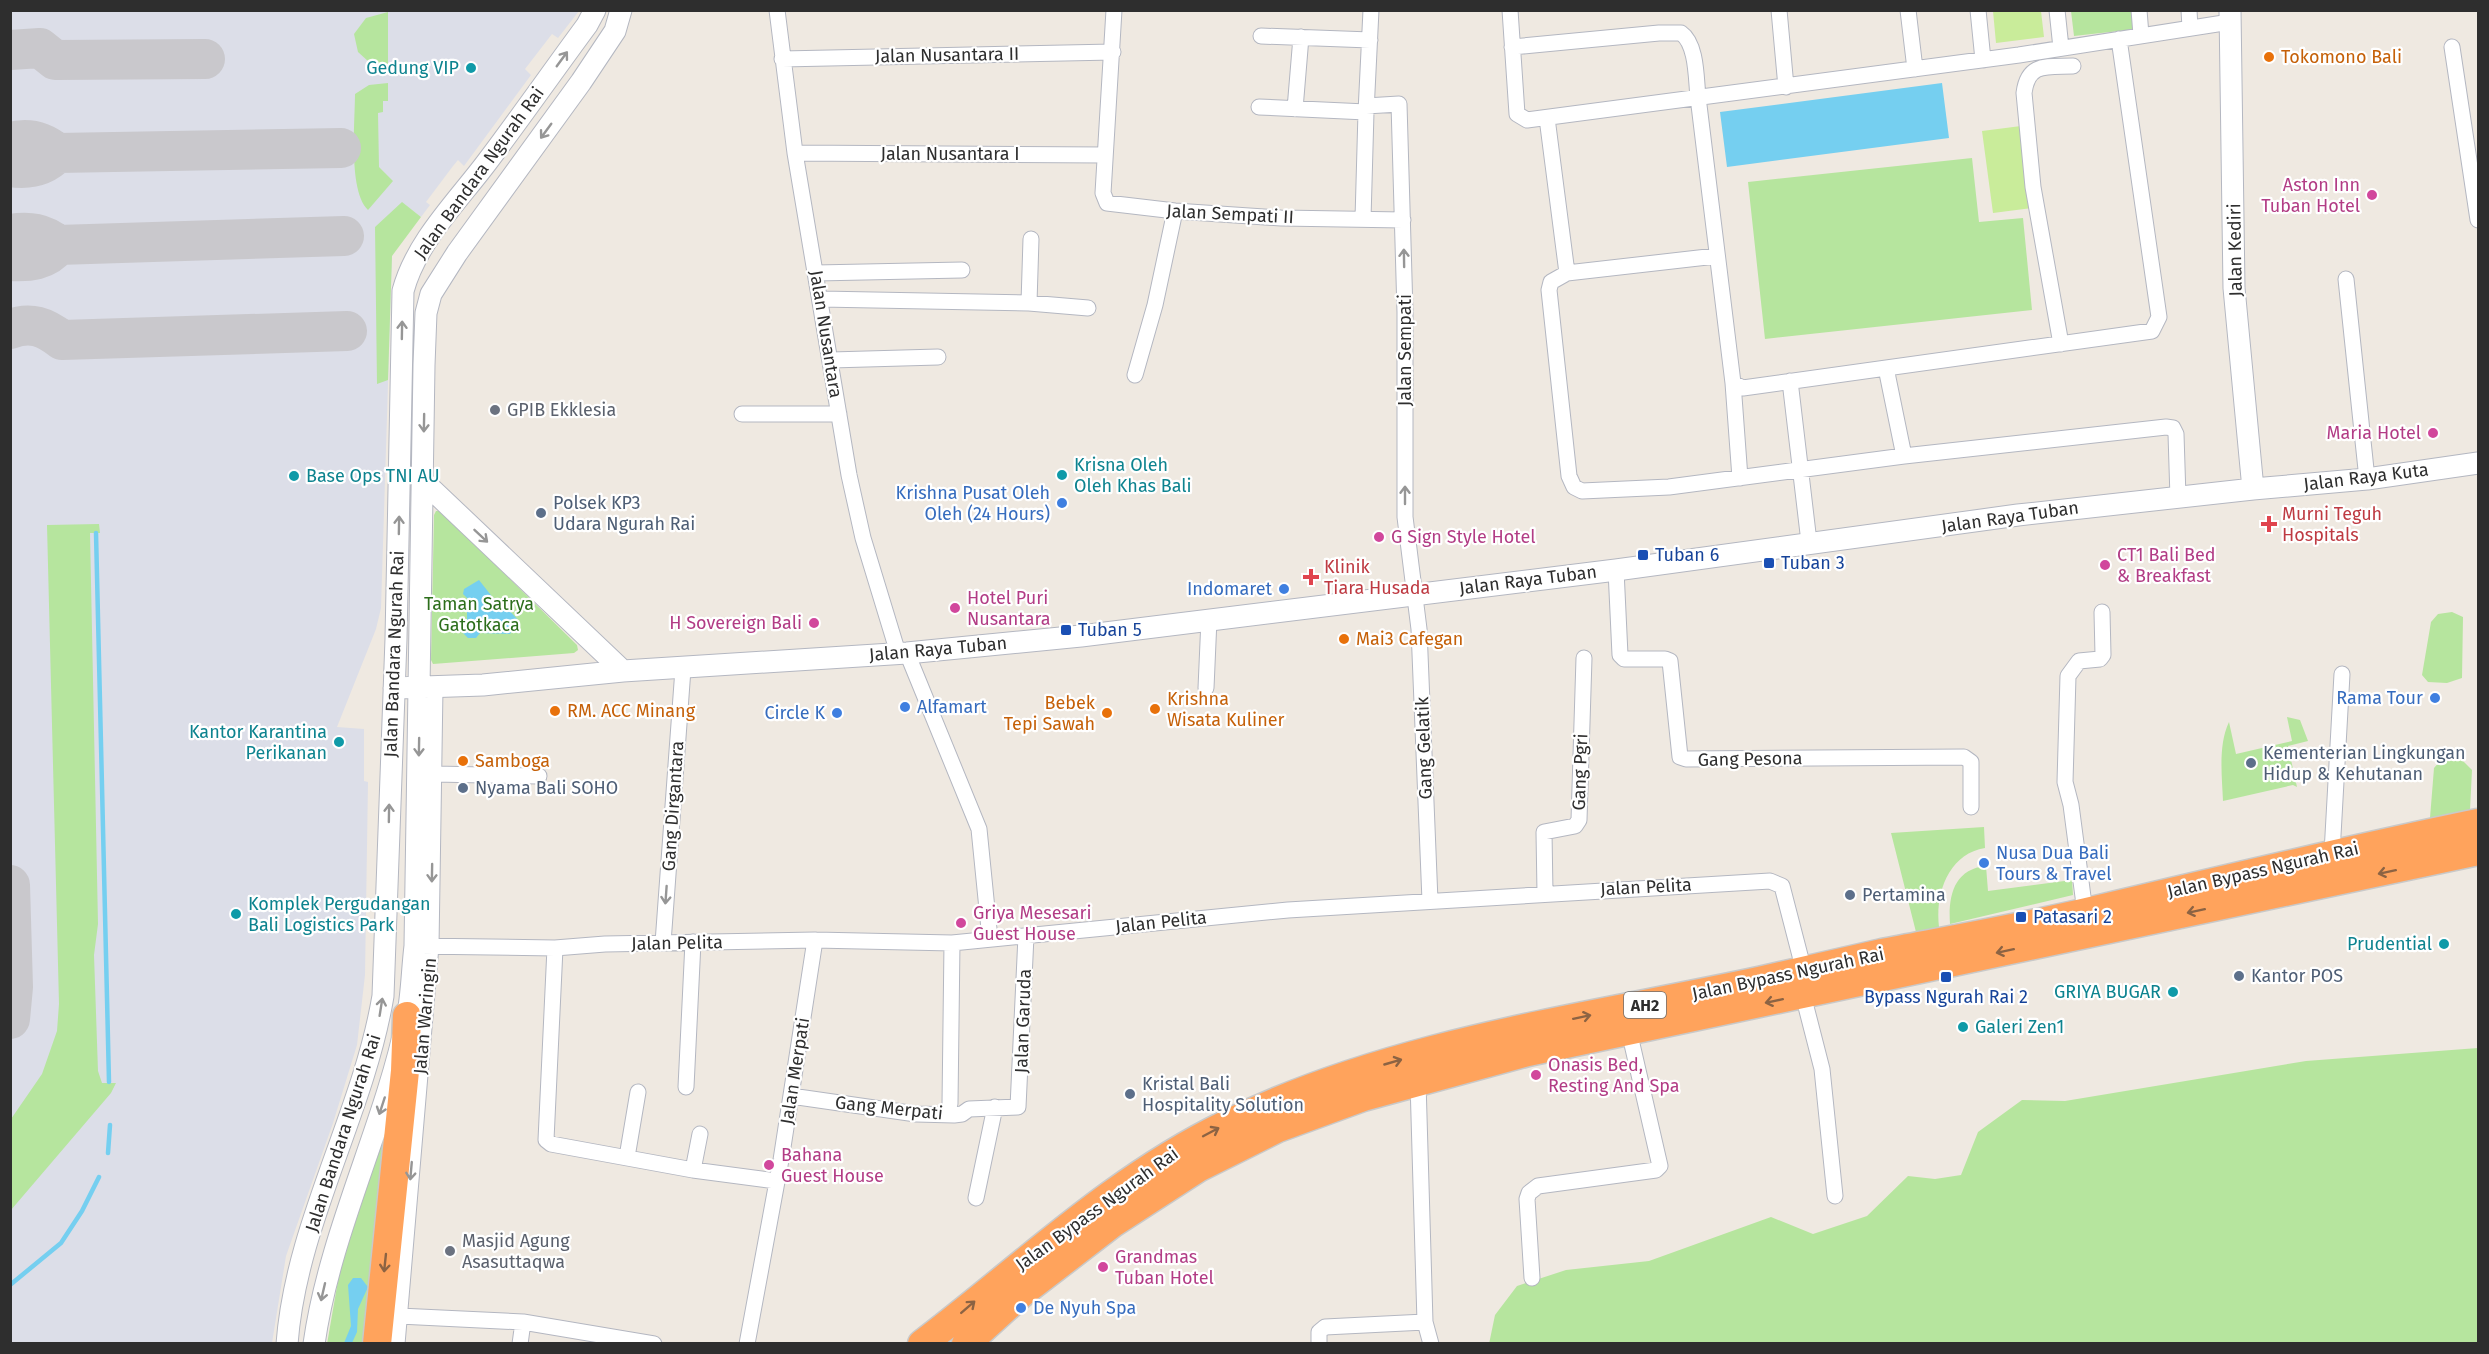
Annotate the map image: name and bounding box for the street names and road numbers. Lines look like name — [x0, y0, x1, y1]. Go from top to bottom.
street label: Jalan Nusantara II — [875, 43, 1019, 67]
street label: Jalan Bandara Ngurah Rai — [409, 83, 549, 263]
street label: Jalan Nusantara I — [880, 143, 1020, 165]
street label: Jalan Sempati II — [1166, 200, 1294, 228]
street label: Jalan Kediri — [2223, 203, 2247, 297]
street label: Jalan Nusantara — [805, 269, 847, 399]
street label: Jalan Sempati — [1394, 294, 1416, 406]
street label: Jalan Raya Kuta — [2302, 458, 2430, 496]
street label: Jalan Raya Tuban — [1940, 496, 2080, 538]
street label: Jalan Bandara Ngurah Rai — [379, 550, 409, 758]
street label: Jalan Raya Tuban — [1458, 561, 1598, 599]
street label: Jalan Raya Tuban — [868, 632, 1008, 666]
street label: Gang Gelatik — [1411, 695, 1437, 800]
street label: Gang Pgri — [1568, 733, 1592, 811]
street label: Gang Dirgantara — [657, 740, 689, 872]
street label: Gang Pesona — [1697, 747, 1803, 771]
street label: Jalan Bypass Ngurah Rai — [2165, 837, 2361, 903]
street label: Jalan Pelita — [1600, 874, 1692, 900]
street label: Jalan Pelita — [1114, 906, 1208, 938]
street label: Jalan Pelita — [631, 931, 723, 955]
street label: Jalan Bypass Ngurah Rai — [1690, 943, 1886, 1005]
street label: Jalan Waringin — [409, 957, 441, 1075]
street label: Jalan Garuda — [1010, 968, 1036, 1074]
road number: AH2 — [1624, 992, 1666, 1018]
street label: Jalan Merpati — [776, 1016, 814, 1126]
street label: Jalan Bandara Ngurah Rai — [301, 1031, 385, 1235]
street label: Gang Merpati — [834, 1091, 944, 1125]
street label: Jalan Bypass Ngurah Rai — [1011, 1143, 1183, 1275]

